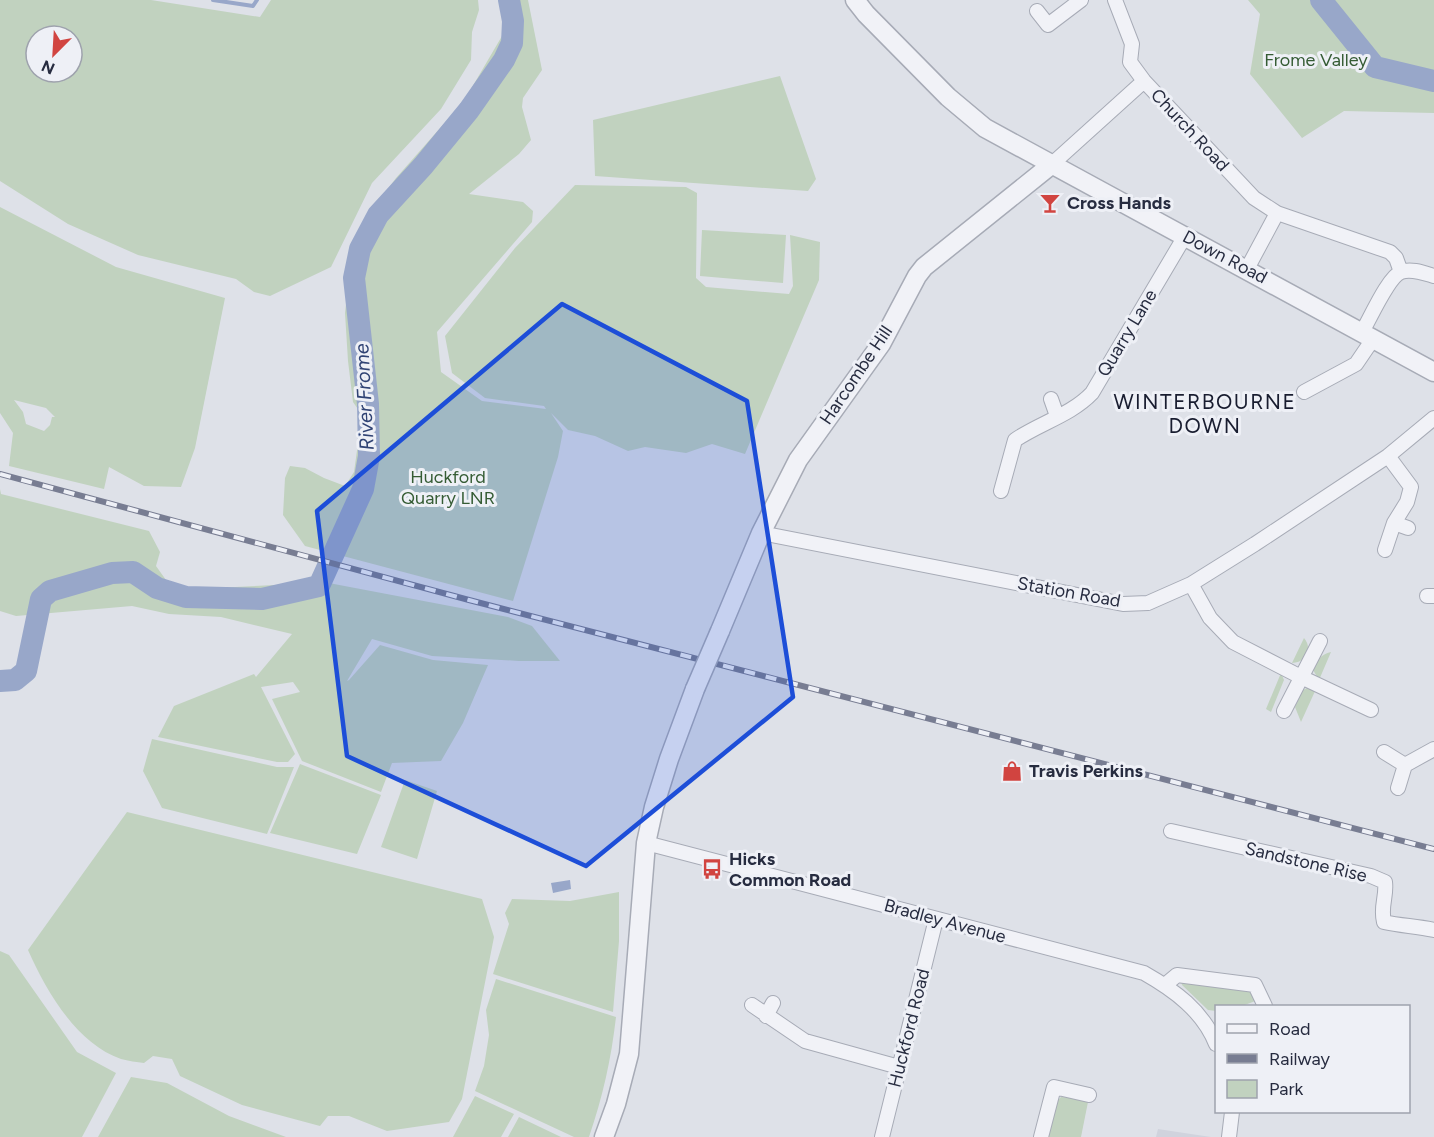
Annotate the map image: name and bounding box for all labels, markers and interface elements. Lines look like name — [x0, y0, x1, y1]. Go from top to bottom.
north arrow — [24, 24, 84, 84]
park label: Frome Valley — [1264, 49, 1368, 71]
text: N — [39, 56, 58, 78]
street label: Church Road — [1146, 84, 1234, 176]
bar icon: Cross Hands — [1038, 191, 1062, 215]
place label: Cross Hands — [1067, 192, 1171, 214]
street label: Down Road — [1179, 226, 1271, 288]
street label: Quarry Lane — [1092, 285, 1162, 381]
street label: Harcombe Hill — [815, 321, 897, 429]
water label: River Frome — [349, 343, 379, 451]
district label: WINTERBOURNE DOWN — [1113, 389, 1297, 438]
park label: Huckford Quarry LNR — [401, 466, 495, 509]
street label: Station Road — [1016, 572, 1122, 612]
shop icon: Travis Perkins — [1000, 759, 1024, 783]
place label: Travis Perkins — [1029, 760, 1143, 782]
street label: Sandstone Rise — [1243, 837, 1369, 887]
place label: Hicks Common Road — [729, 848, 851, 891]
bus stop icon: Hicks Common Road — [700, 857, 724, 881]
street label: Bradley Avenue — [882, 894, 1008, 948]
street label: Huckford Road — [884, 966, 934, 1090]
legend — [1215, 1005, 1410, 1113]
text: Road — [1269, 1018, 1310, 1040]
text: Railway — [1269, 1048, 1331, 1070]
text: Park — [1269, 1078, 1304, 1100]

